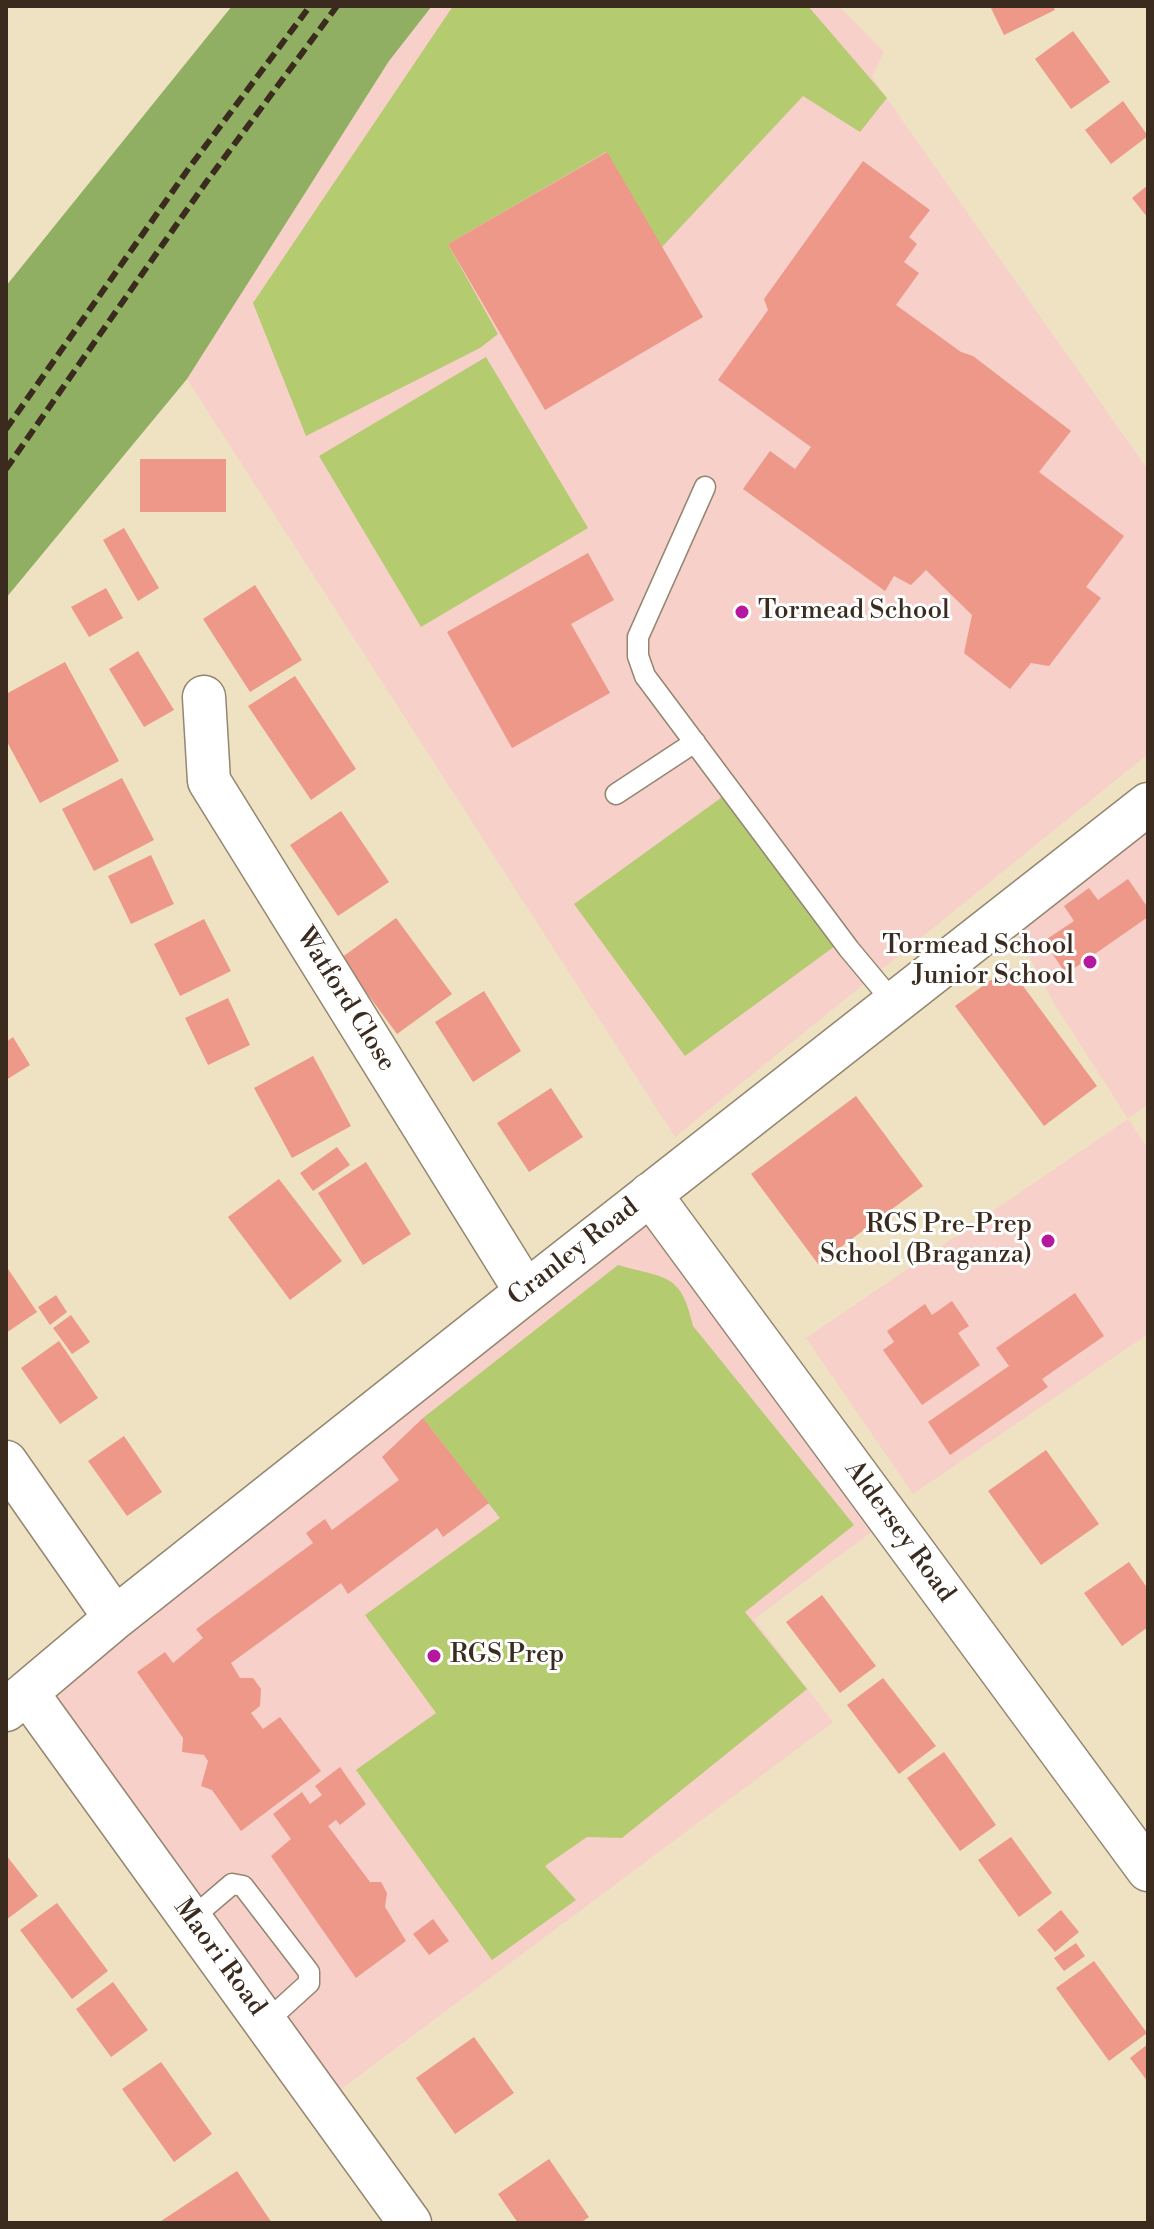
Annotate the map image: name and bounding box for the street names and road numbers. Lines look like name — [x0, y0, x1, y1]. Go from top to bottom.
street label: Watford Close — [288, 922, 402, 1078]
street label: Cranley Road — [503, 1192, 645, 1314]
street label: Aldersey Road — [837, 1455, 961, 1609]
street label: Maori Road — [166, 1894, 272, 2022]

